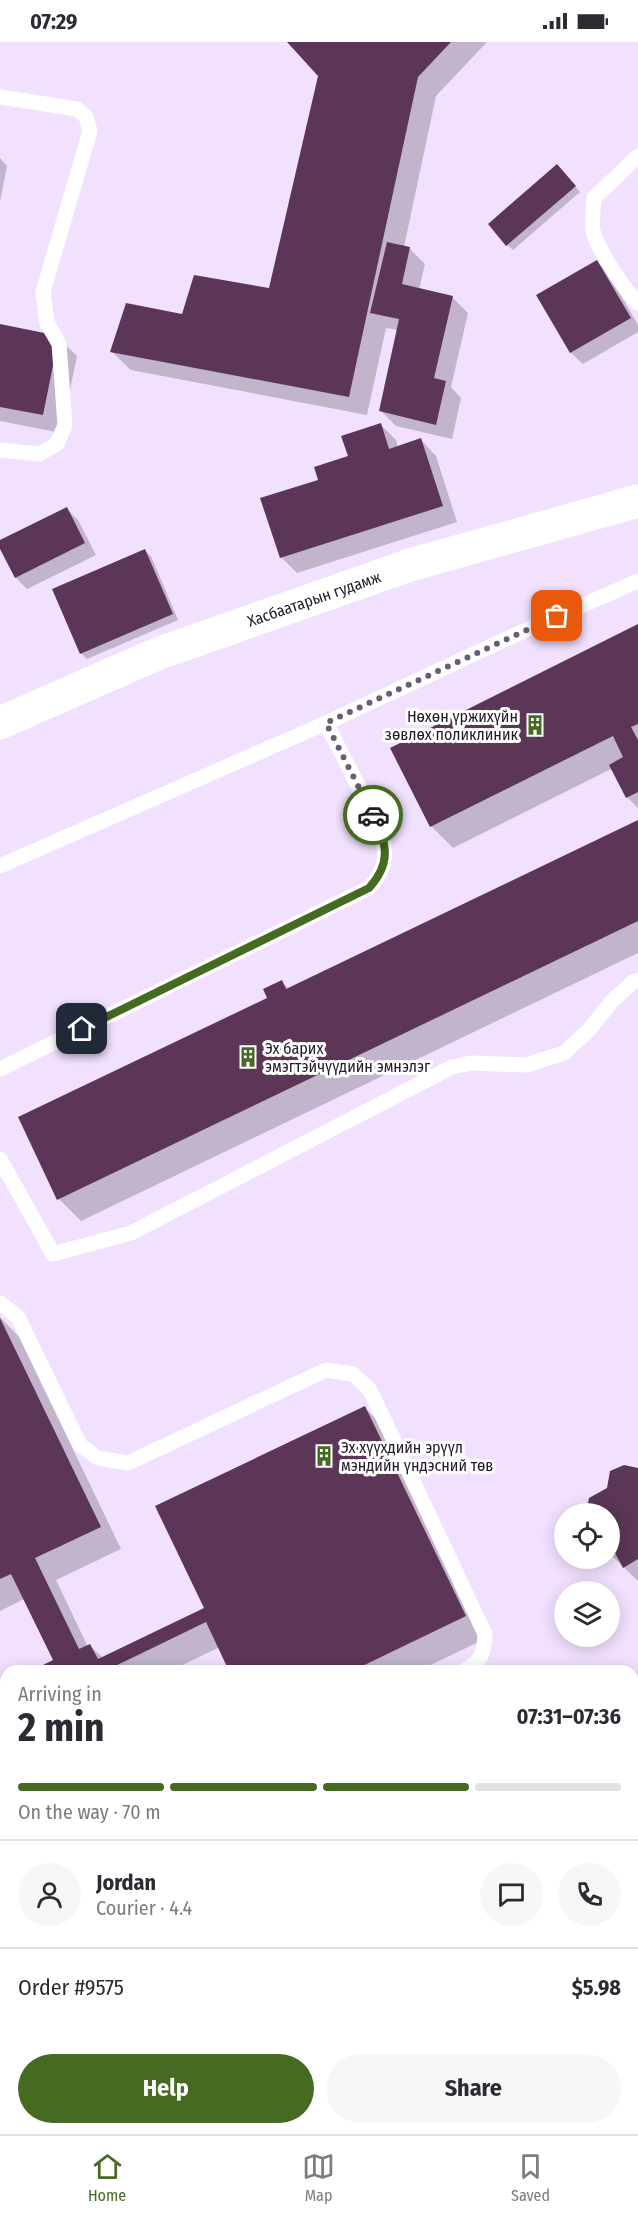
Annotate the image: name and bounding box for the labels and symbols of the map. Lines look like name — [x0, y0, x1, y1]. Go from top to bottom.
street label: Хасбаатарын гудамж — [245, 567, 384, 631]
pin — [531, 590, 582, 641]
place label: Нөхөн үржихүйн зөвлөх поликлиник — [385, 707, 518, 744]
building icon: Нөхөн үржихүйн зөвлөх поликлиник — [523, 713, 547, 737]
courier — [343, 785, 403, 845]
pin — [56, 1003, 107, 1054]
place label: Эх барих эмэгтэйчүүдийн эмнэлэг — [265, 1039, 431, 1076]
building icon: Эх барих эмэгтэйчүүдийн эмнэлэг — [236, 1045, 260, 1069]
place label: Эх хүүхдийн эрүүл мэндийн үндэсний төв — [341, 1438, 493, 1475]
building icon: Эх хүүхдийн эрүүл мэндийн үндэсний төв — [312, 1444, 336, 1468]

